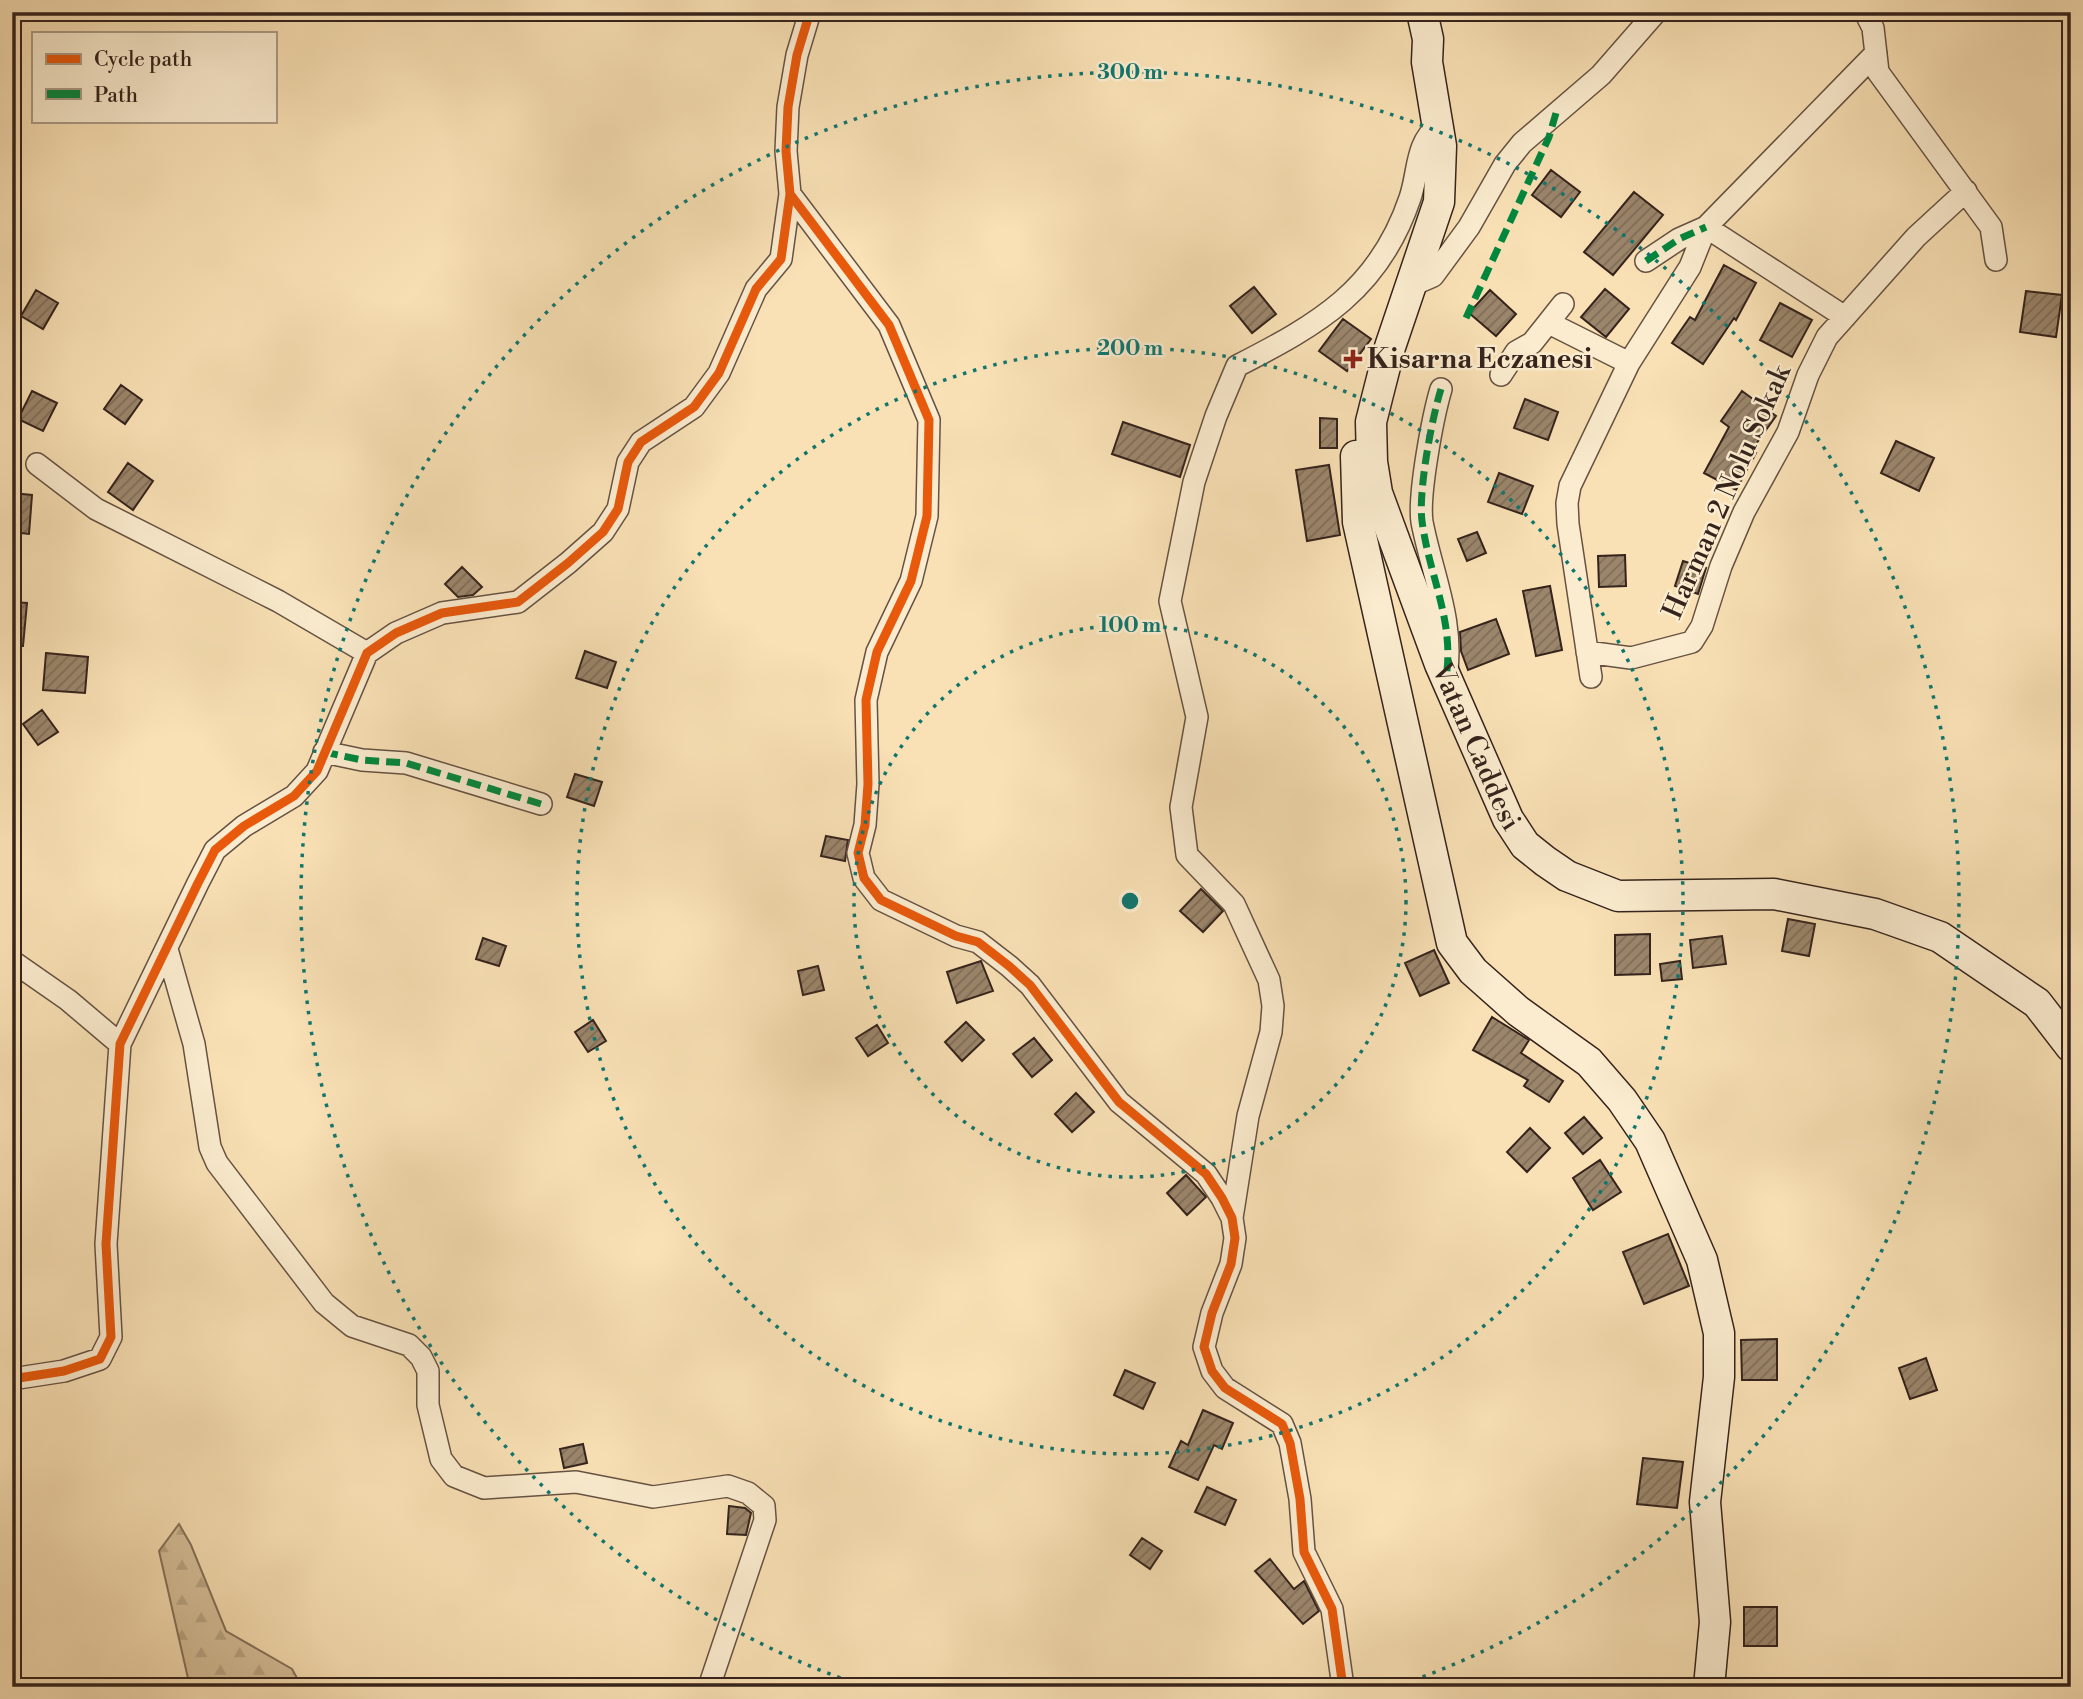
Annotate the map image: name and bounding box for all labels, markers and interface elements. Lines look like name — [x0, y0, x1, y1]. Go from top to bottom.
legend — [32, 32, 276, 122]
text: Cycle path — [94, 47, 193, 73]
text: 300 m — [1097, 60, 1163, 86]
text: Path — [94, 83, 139, 109]
text: 200 m — [1097, 336, 1163, 362]
place label: Kisarna Eczanesi — [1367, 342, 1593, 377]
marker: Kisarna Eczanesi — [1345, 351, 1361, 367]
street label: Harman 2 Nolu Sokak — [1655, 358, 1799, 625]
text: 100 m — [1099, 613, 1161, 639]
street label: Vatan Caddesi — [1424, 656, 1528, 837]
centre of rings — [1118, 889, 1142, 913]

